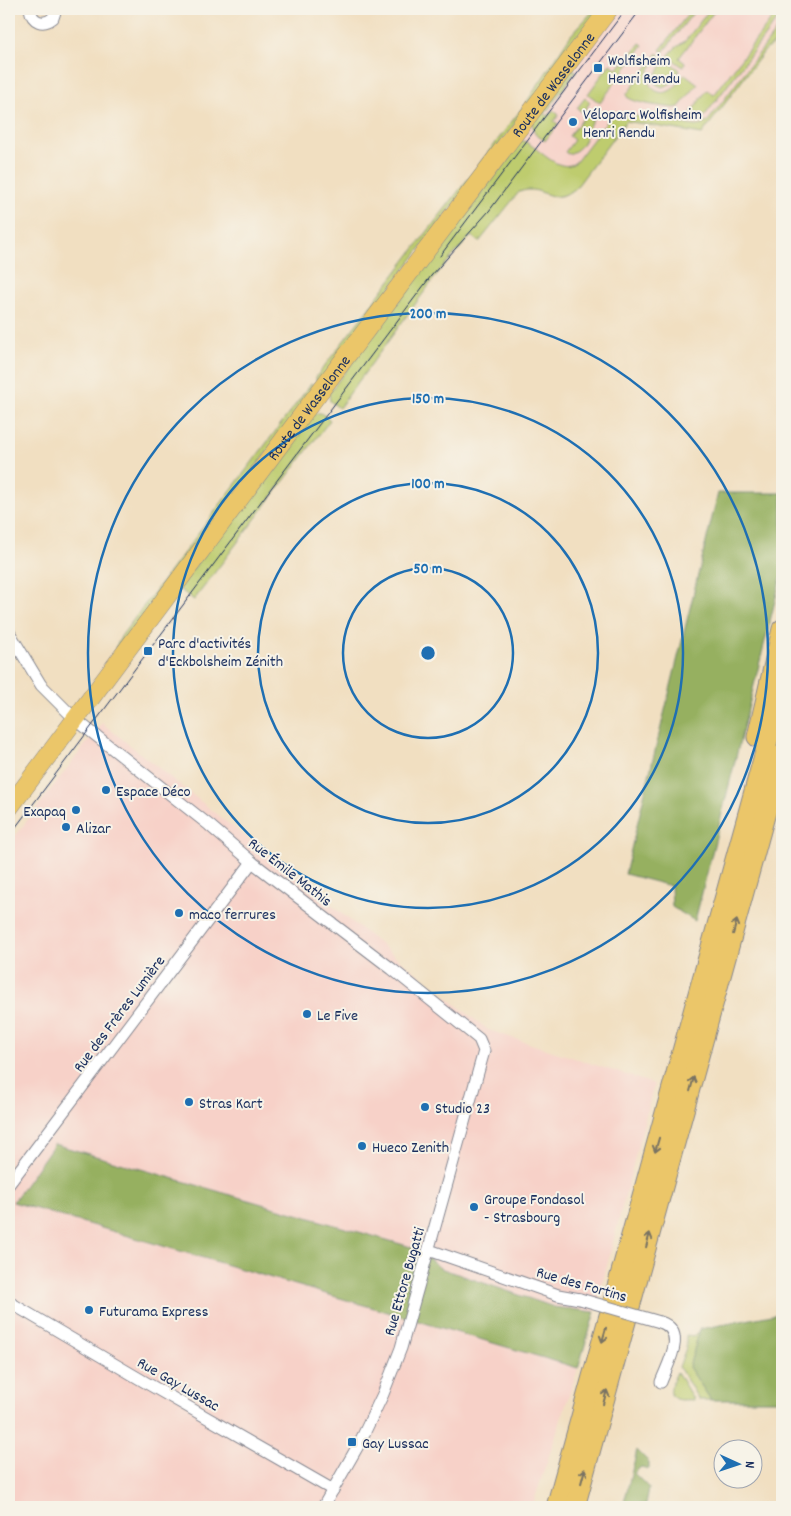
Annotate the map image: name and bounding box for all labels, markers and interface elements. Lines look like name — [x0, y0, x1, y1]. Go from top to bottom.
street label: Route de Wasselonne — [507, 28, 602, 143]
place label: Wolfisheim Henri Rendu — [608, 50, 680, 91]
marker: Wolfisheim Henri Rendu — [592, 62, 604, 74]
place label: Véloparc Wolfisheim Henri Rendu — [583, 104, 702, 145]
marker: Véloparc Wolfisheim Henri Rendu — [567, 116, 579, 128]
text: 200 m — [410, 304, 446, 326]
street label: Route de Wasselonne — [263, 351, 357, 466]
text: 150 m — [412, 389, 444, 411]
text: 100 m — [411, 474, 445, 496]
text: 50 m — [414, 559, 442, 581]
place label: Parc d'activités d'Eckbolsheim Zénith — [158, 633, 283, 674]
centre of rings — [419, 644, 437, 662]
marker: Parc d'activités d'Eckbolsheim Zénith — [142, 645, 154, 657]
place label: Espace Déco — [116, 781, 191, 804]
marker: Espace Déco — [100, 784, 112, 796]
place label: Exapaq — [23, 801, 66, 824]
marker: Exapaq — [70, 804, 82, 816]
place label: Alizar — [76, 818, 111, 841]
marker: Alizar — [60, 821, 72, 833]
street label: Rue Émile Mathis — [243, 833, 336, 913]
place label: maco ferrures — [189, 904, 276, 927]
marker: maco ferrures — [173, 907, 185, 919]
one-way arrow — [730, 919, 740, 935]
street label: Rue des Frères Lumière — [68, 951, 172, 1078]
place label: Le Five — [317, 1005, 358, 1028]
marker: Le Five — [301, 1008, 313, 1020]
one-way arrow — [687, 1076, 697, 1092]
place label: Stras Kart — [199, 1093, 263, 1116]
marker: Stras Kart — [183, 1096, 195, 1108]
place label: Studio 23 — [435, 1098, 490, 1121]
marker: Studio 23 — [419, 1101, 431, 1113]
place label: Hueco Zenith — [372, 1137, 449, 1160]
one-way arrow — [652, 1137, 661, 1153]
marker: Hueco Zenith — [356, 1140, 368, 1152]
place label: Groupe Fondasol - Strasbourg — [484, 1189, 585, 1230]
marker: Groupe Fondasol - Strasbourg — [468, 1201, 480, 1213]
street label: Rue Ettore Bugatti — [379, 1225, 432, 1339]
one-way arrow — [644, 1233, 654, 1249]
street label: Rue des Fortins — [533, 1261, 630, 1309]
place label: Futurama Express — [99, 1301, 209, 1324]
marker: Futurama Express — [83, 1304, 95, 1316]
one-way arrow — [599, 1327, 608, 1343]
street label: Rue Gay Lussac — [132, 1352, 223, 1418]
one-way arrow — [601, 1389, 610, 1405]
place label: Gay Lussac — [362, 1433, 429, 1456]
marker: Gay Lussac — [346, 1436, 358, 1448]
north arrow — [714, 1438, 764, 1488]
text: N — [739, 1461, 759, 1469]
one-way arrow — [579, 1468, 589, 1484]

